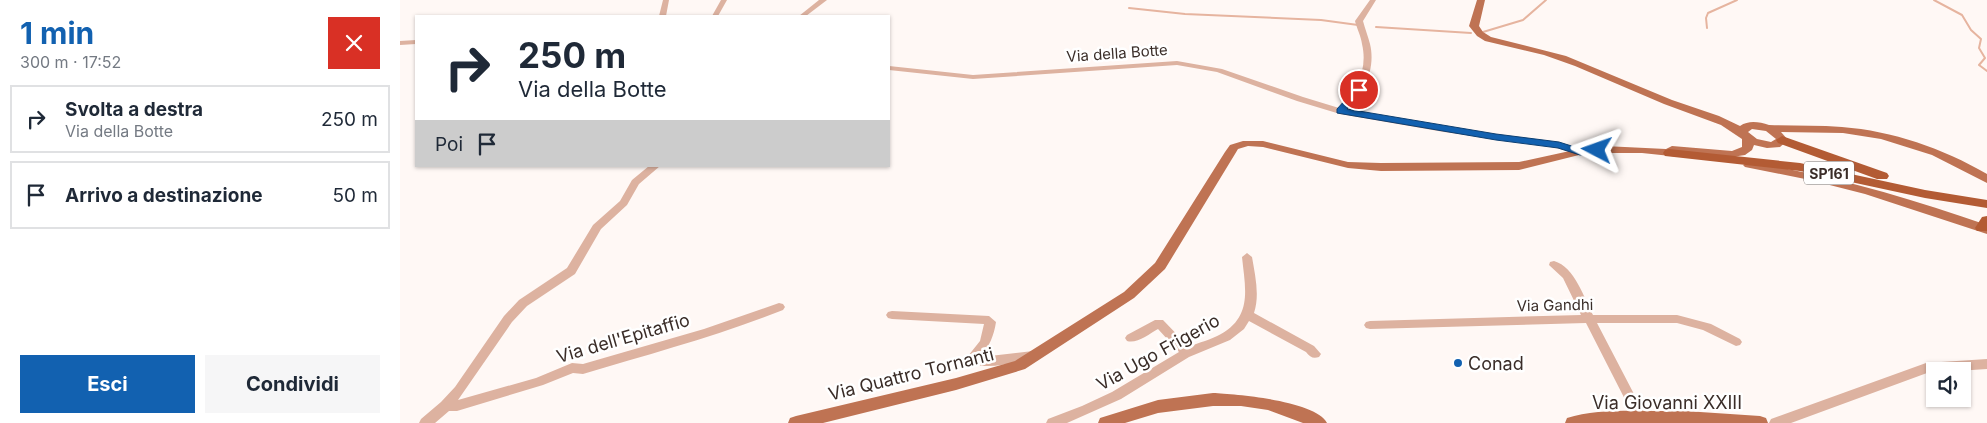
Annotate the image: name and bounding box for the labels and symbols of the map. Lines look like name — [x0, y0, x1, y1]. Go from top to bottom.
street label: Via della Botte — [1066, 40, 1168, 66]
pin — [1338, 69, 1380, 111]
position arrow — [1570, 123, 1622, 175]
road number: SP161 — [1804, 162, 1854, 184]
street label: Via Gandhi — [1516, 295, 1594, 315]
street label: Via dell'Epitaffio — [554, 309, 692, 367]
street label: Via Ugo Frigerio — [1093, 309, 1223, 395]
street label: Via Quattro Tornanti — [826, 343, 996, 405]
place label: Conad — [1468, 353, 1524, 374]
marker: Conad — [1452, 357, 1464, 369]
street label: Via Giovanni XXIII — [1592, 392, 1742, 413]

